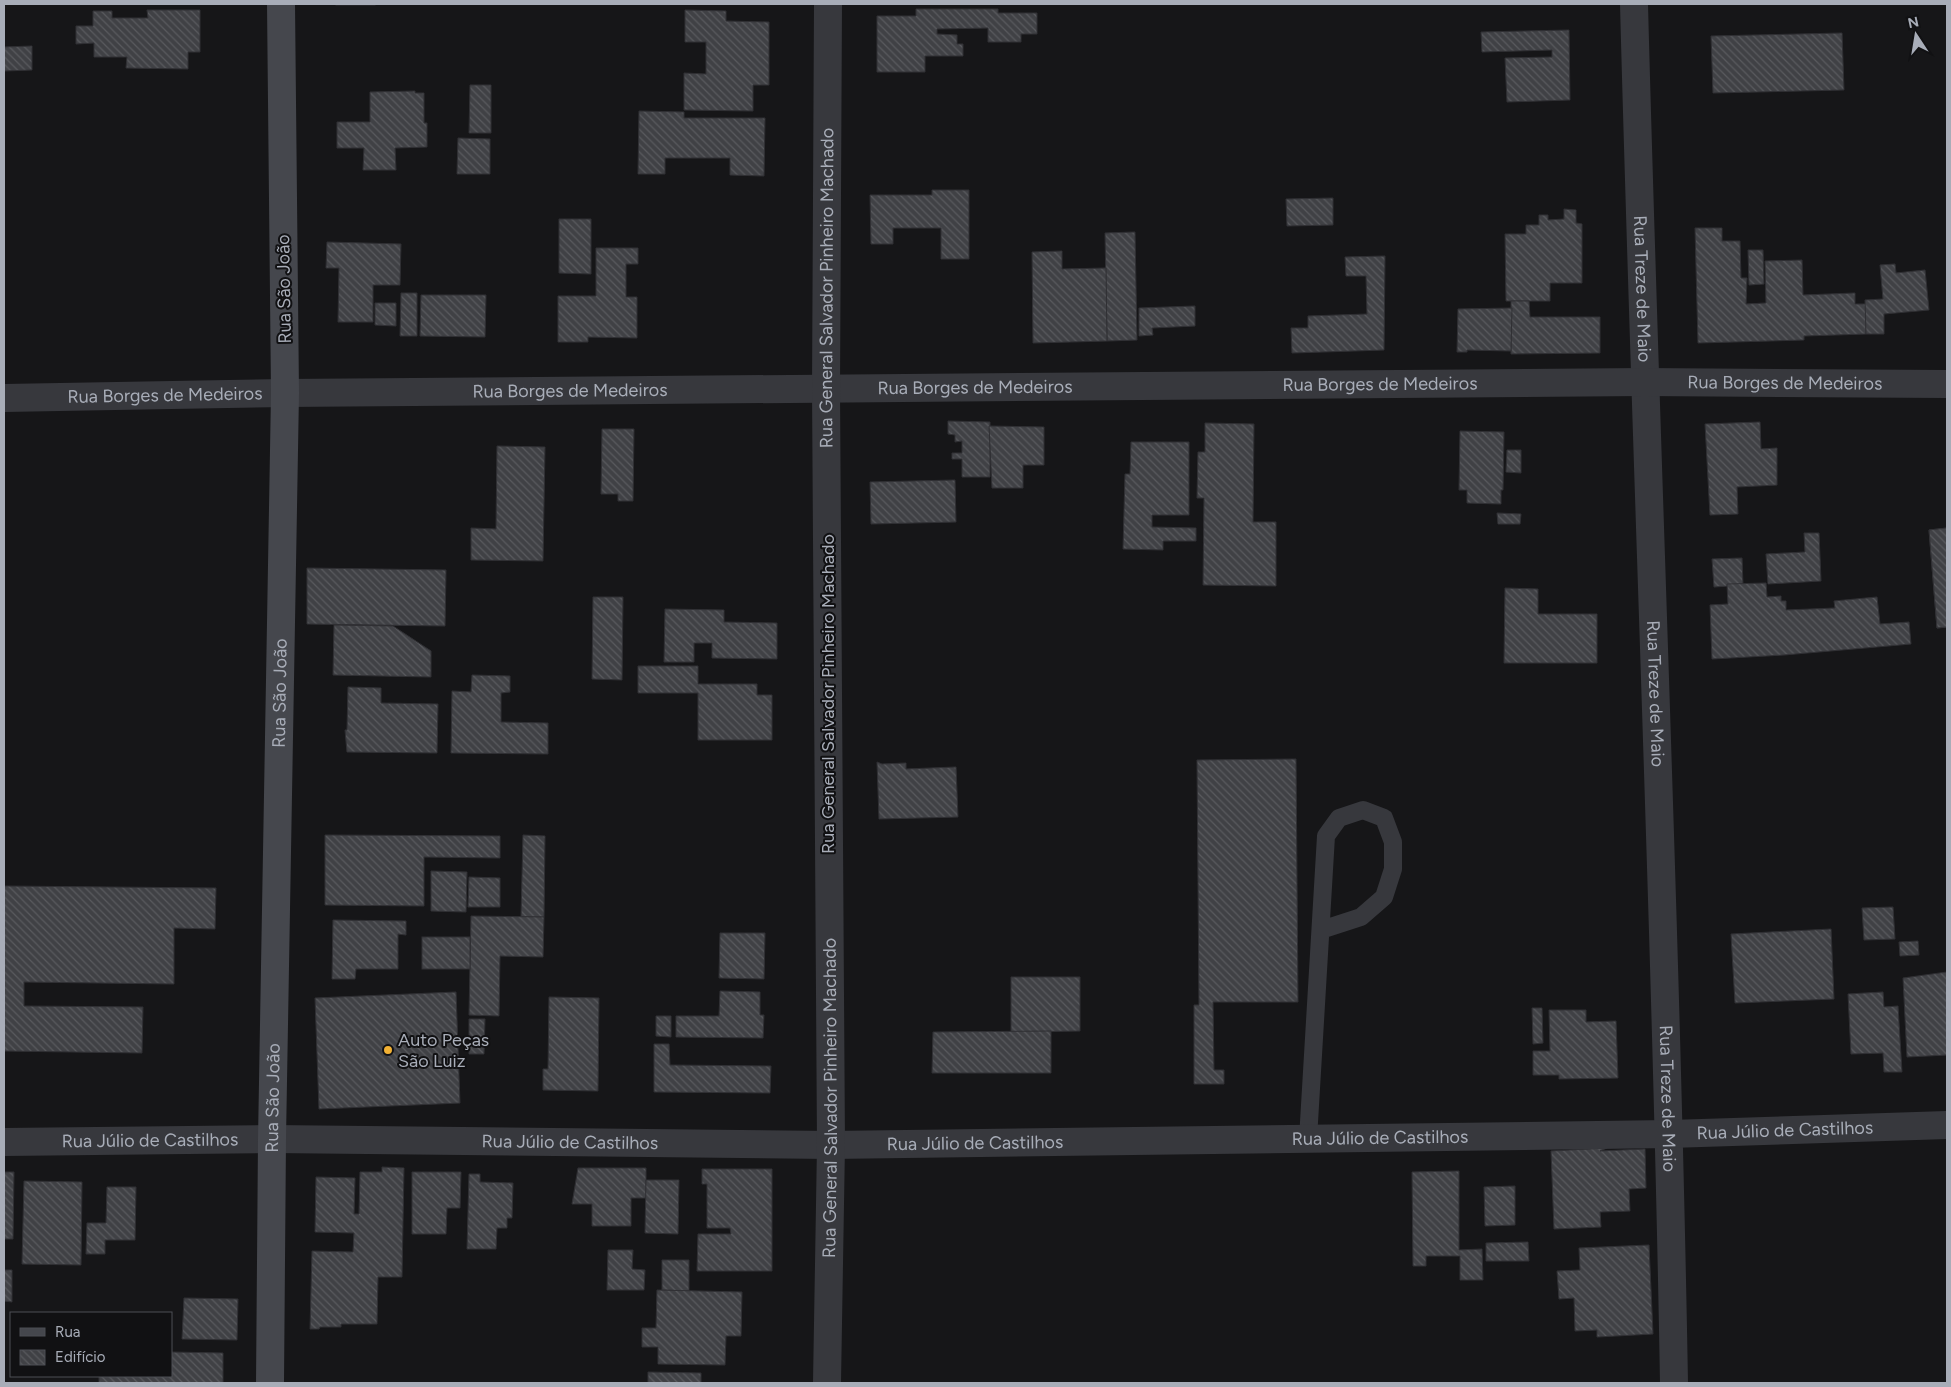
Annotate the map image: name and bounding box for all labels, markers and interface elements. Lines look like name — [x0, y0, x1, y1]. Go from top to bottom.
north arrow — [1891, 10, 1941, 60]
text: N — [1906, 13, 1920, 32]
street label: Rua General Salvador Pinheiro Machado — [815, 128, 838, 448]
street label: Rua Treze de Maio — [1629, 215, 1656, 363]
street label: Rua São João — [272, 234, 296, 344]
street label: Rua Borges de Medeiros — [1687, 371, 1883, 395]
street label: Rua Borges de Medeiros — [1282, 372, 1478, 396]
street label: Rua Borges de Medeiros — [877, 376, 1073, 399]
street label: Rua Borges de Medeiros — [472, 379, 668, 402]
street label: Rua Borges de Medeiros — [67, 382, 263, 408]
street label: Rua General Salvador Pinheiro Machado — [817, 534, 839, 854]
street label: Rua Treze de Maio — [1642, 620, 1669, 767]
street label: Rua São João — [268, 638, 292, 748]
street label: Rua General Salvador Pinheiro Machado — [818, 938, 842, 1258]
street label: Rua Treze de Maio — [1655, 1025, 1681, 1172]
place label: Auto Peças São Luiz — [398, 1029, 489, 1072]
street label: Rua São João — [261, 1043, 285, 1153]
marker: Auto Peças São Luiz — [382, 1044, 394, 1056]
street label: Rua Júlio de Castilhos — [1696, 1116, 1873, 1144]
street label: Rua Júlio de Castilhos — [1291, 1126, 1468, 1150]
street label: Rua Júlio de Castilhos — [62, 1128, 238, 1152]
street label: Rua Júlio de Castilhos — [482, 1130, 658, 1154]
street label: Rua Júlio de Castilhos — [886, 1131, 1063, 1155]
legend — [10, 1312, 172, 1377]
text: Rua — [55, 1323, 80, 1341]
text: Edifício — [55, 1348, 106, 1366]

